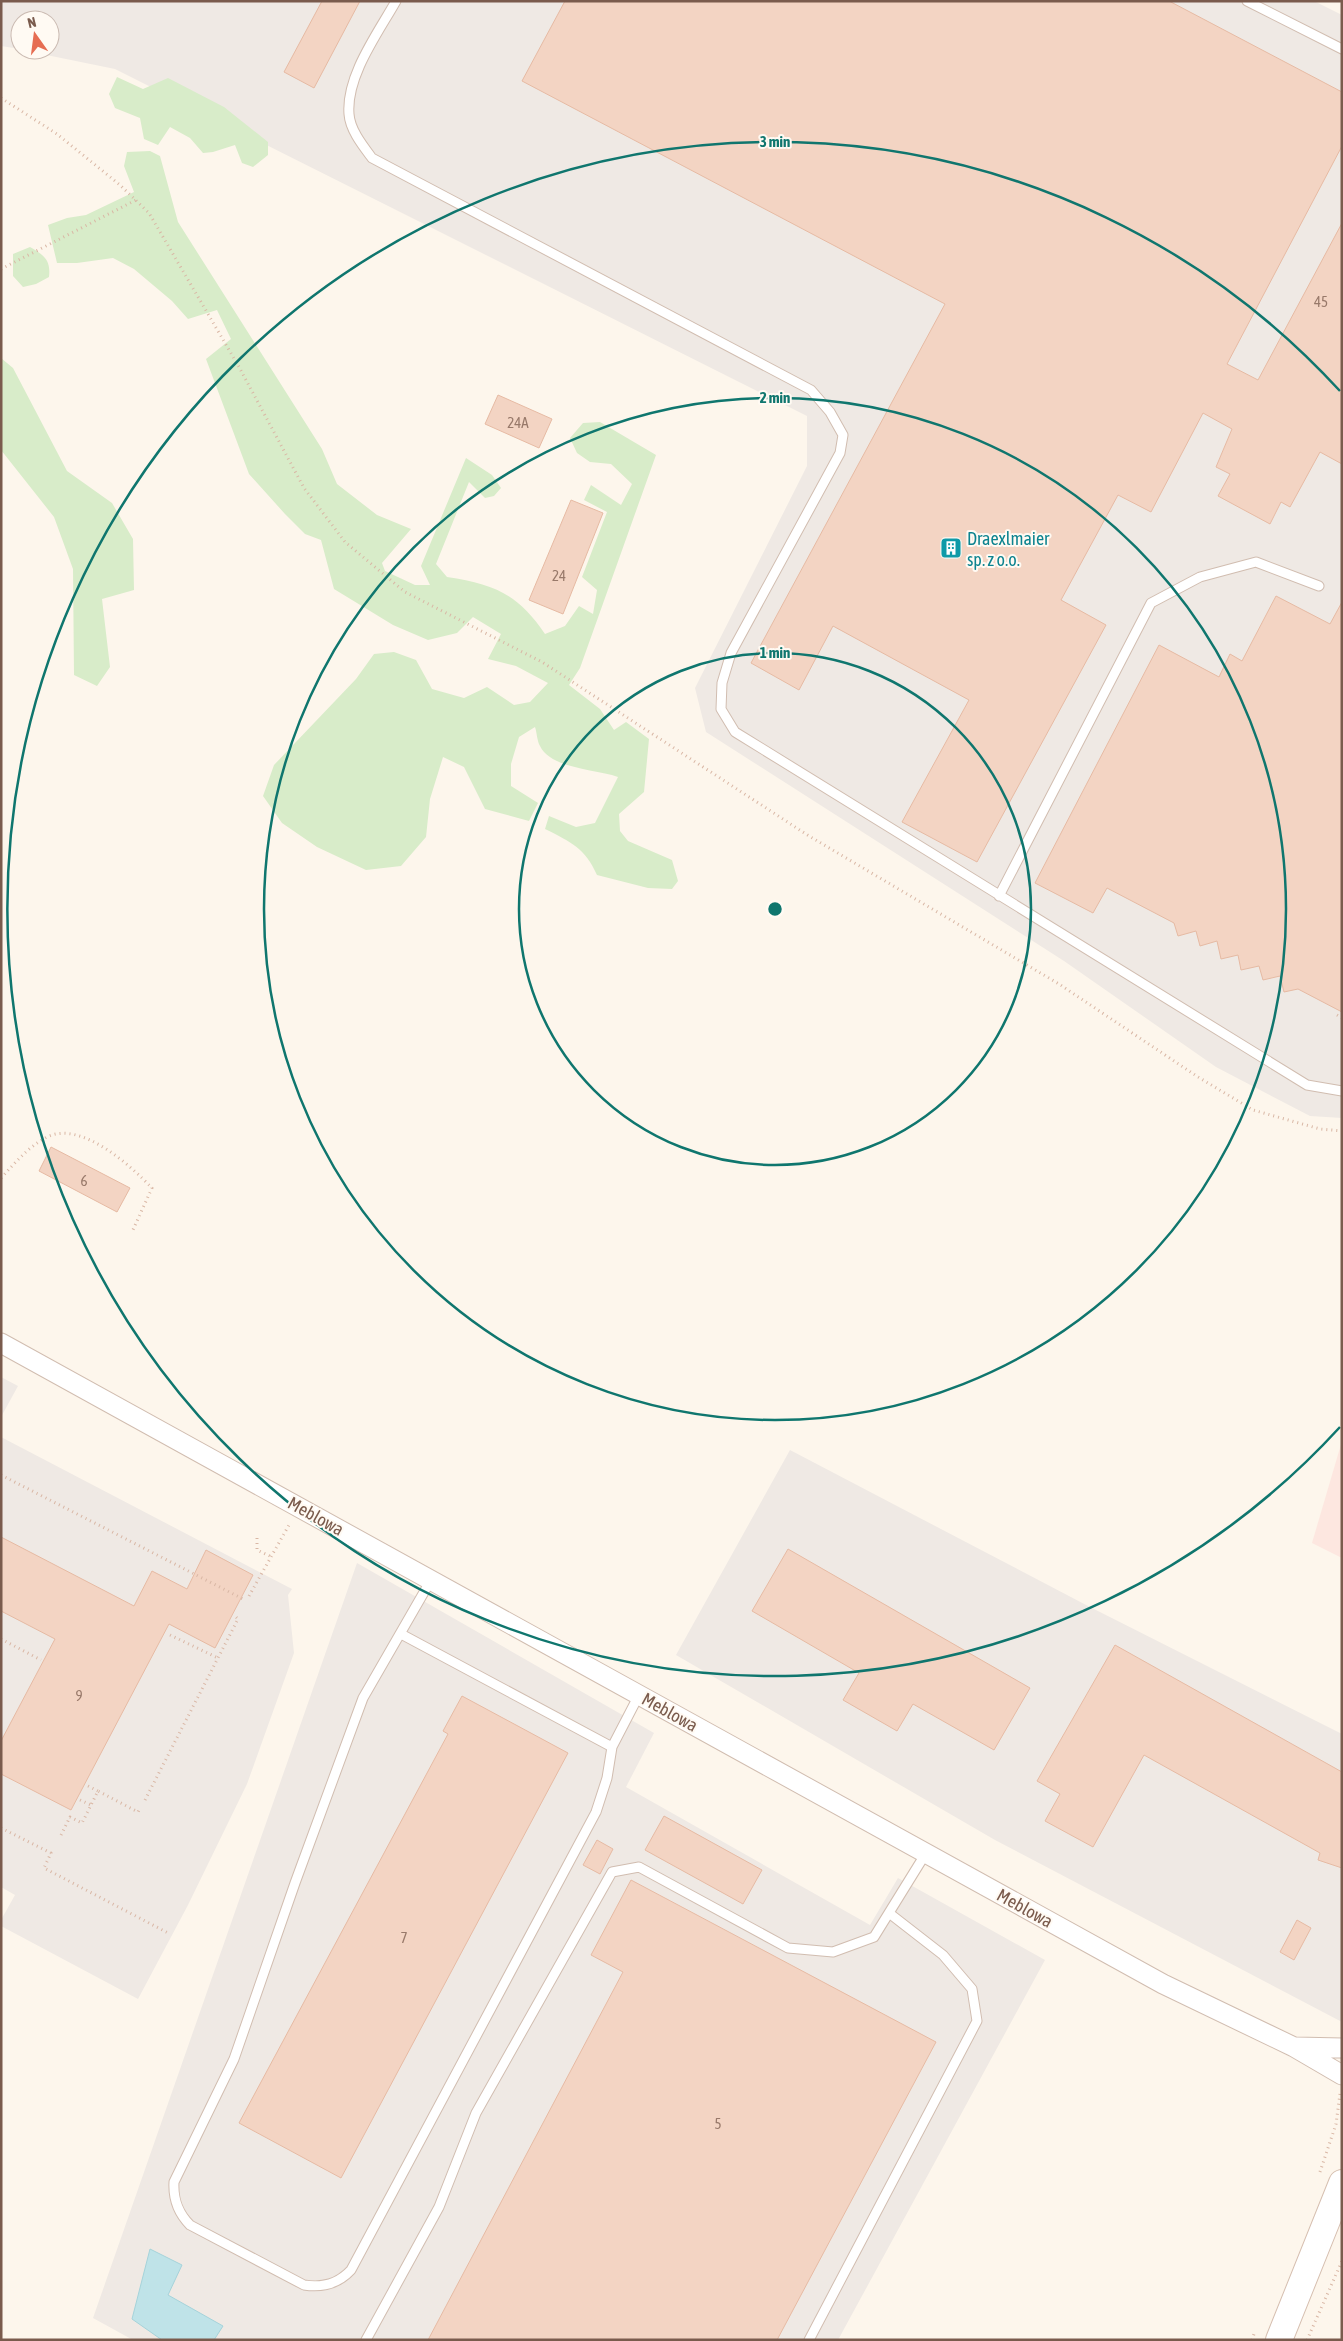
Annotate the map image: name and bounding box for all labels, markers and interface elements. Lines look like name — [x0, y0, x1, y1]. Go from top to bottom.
north arrow — [10, 10, 60, 60]
text: N — [26, 14, 38, 31]
text: 3 min — [760, 133, 790, 150]
house number: 45 — [1314, 293, 1328, 310]
text: 2 min — [760, 389, 790, 406]
house number: 24A — [507, 414, 529, 431]
place label: Draexlmaier sp. z o.o. — [967, 528, 1050, 570]
building icon: Draexlmaier sp. z o.o. — [939, 536, 963, 560]
house number: 24 — [552, 567, 566, 584]
text: 1 min — [760, 644, 790, 661]
centre of rings — [766, 900, 784, 918]
house number: 6 — [80, 1172, 88, 1189]
street label: Meblowa — [284, 1492, 348, 1540]
house number: 9 — [75, 1687, 83, 1704]
street label: Meblowa — [638, 1688, 702, 1736]
street label: Meblowa — [993, 1884, 1057, 1932]
house number: 7 — [400, 1929, 408, 1946]
house number: 5 — [714, 2115, 722, 2132]

